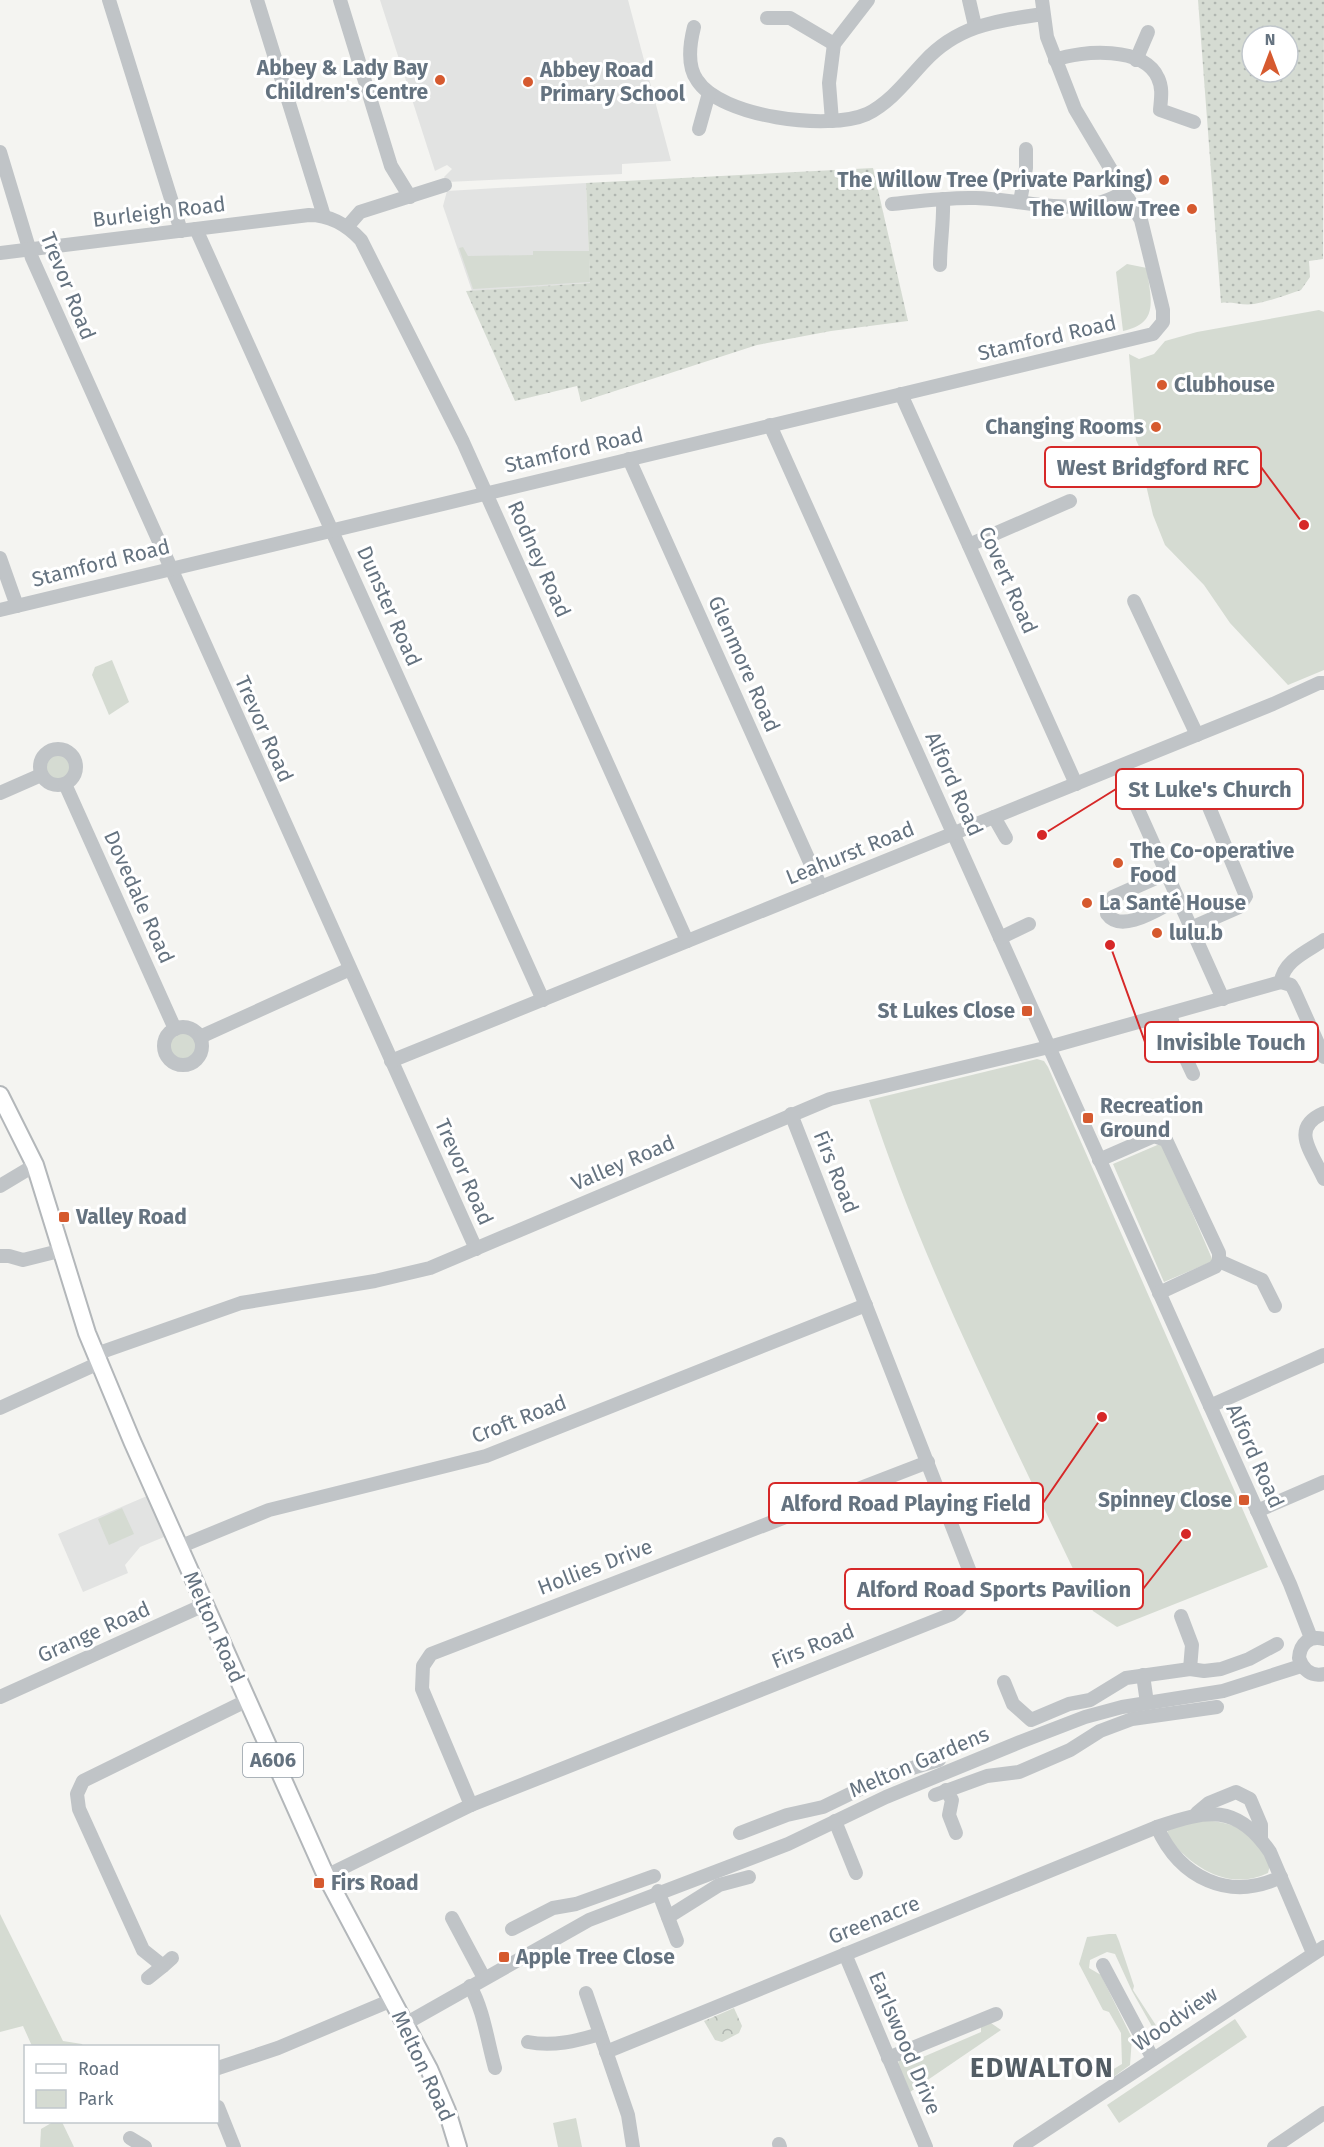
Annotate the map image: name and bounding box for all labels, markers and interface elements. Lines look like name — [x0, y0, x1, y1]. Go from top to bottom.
north arrow — [1240, 24, 1300, 84]
text: N — [1265, 30, 1275, 49]
place label: Abbey & Lady Bay Children's Centre — [256, 55, 428, 105]
place label: Abbey Road Primary School — [539, 57, 686, 107]
marker: Abbey & Lady Bay Children's Centre — [433, 73, 447, 87]
marker: Abbey Road Primary School — [521, 75, 535, 89]
place label: The Willow Tree (Private Parking) — [837, 167, 1152, 193]
marker: The Willow Tree (Private Parking) — [1157, 173, 1171, 187]
street label: Burleigh Road — [91, 191, 227, 233]
place label: The Willow Tree — [1029, 196, 1180, 222]
marker: The Willow Tree — [1185, 202, 1199, 216]
street label: Trevor Road — [35, 228, 101, 344]
street label: Stamford Road — [975, 309, 1119, 367]
place label: Clubhouse — [1174, 372, 1275, 398]
marker: Clubhouse — [1155, 378, 1169, 392]
place label: Changing Rooms — [985, 414, 1144, 440]
marker: Changing Rooms — [1149, 420, 1163, 434]
street label: Stamford Road — [502, 421, 646, 479]
callout: West Bridgford RFC — [1045, 447, 1261, 487]
text: West Bridgford RFC — [1057, 454, 1250, 481]
street label: Rodney Road — [502, 497, 576, 621]
street label: Covert Road — [973, 522, 1043, 638]
street label: Stamford Road — [29, 533, 173, 593]
street label: Dunster Road — [351, 542, 427, 670]
street label: Glenmore Road — [702, 592, 786, 736]
street label: Trevor Road — [229, 672, 299, 786]
street label: Alford Road — [919, 728, 989, 840]
callout: St Luke's Church — [1116, 769, 1303, 809]
text: St Luke's Church — [1128, 776, 1292, 803]
street label: Leahurst Road — [782, 815, 918, 891]
street label: Dovedale Road — [98, 827, 180, 967]
place label: The Co-operative Food — [1130, 838, 1295, 888]
marker: The Co-operative Food — [1111, 856, 1125, 870]
place label: La Santé House — [1099, 890, 1246, 916]
marker: La Santé House — [1080, 896, 1094, 910]
place label: lulu.b — [1169, 920, 1223, 946]
marker: lulu.b — [1150, 926, 1164, 940]
place label: St Lukes Close — [877, 998, 1015, 1024]
marker: St Lukes Close — [1020, 1004, 1034, 1018]
callout: Invisible Touch — [1145, 1022, 1318, 1062]
text: Invisible Touch — [1156, 1029, 1306, 1056]
place label: Recreation Ground — [1100, 1093, 1203, 1143]
marker: Recreation Ground — [1081, 1111, 1095, 1125]
street label: Trevor Road — [429, 1115, 499, 1229]
street label: Firs Road — [808, 1127, 864, 1217]
street label: Valley Road — [567, 1130, 679, 1196]
place label: Valley Road — [75, 1204, 187, 1230]
marker: Valley Road — [57, 1210, 71, 1224]
street label: Croft Road — [468, 1389, 570, 1449]
street label: Alford Road — [1220, 1400, 1290, 1512]
callout: Alford Road Playing Field — [769, 1483, 1043, 1523]
place label: Spinney Close — [1098, 1487, 1232, 1513]
text: Alford Road Playing Field — [780, 1490, 1031, 1517]
marker: Spinney Close — [1237, 1493, 1251, 1507]
street label: Hollies Drive — [534, 1533, 656, 1601]
street label: Melton Road — [178, 1567, 250, 1687]
callout: Alford Road Sports Pavilion — [845, 1569, 1143, 1609]
text: Alford Road Sports Pavilion — [856, 1576, 1131, 1603]
street label: Grange Road — [34, 1596, 154, 1668]
street label: Firs Road — [768, 1618, 858, 1674]
street label: Melton Gardens — [845, 1721, 993, 1803]
road number: A606 — [243, 1743, 303, 1777]
place label: Firs Road — [331, 1870, 419, 1896]
marker: Firs Road — [312, 1876, 326, 1890]
street label: Greenacre — [824, 1890, 924, 1950]
place label: Apple Tree Close — [515, 1944, 675, 1970]
marker: Apple Tree Close — [497, 1950, 511, 1964]
street label: Earlswood Drive — [863, 1967, 947, 2119]
street label: Woodview — [1128, 1981, 1222, 2057]
street label: Melton Road — [386, 2006, 460, 2126]
legend — [24, 2045, 219, 2123]
district label: EDWALTON — [970, 2052, 1114, 2084]
text: Road — [78, 2058, 120, 2080]
text: Park — [78, 2088, 114, 2110]

